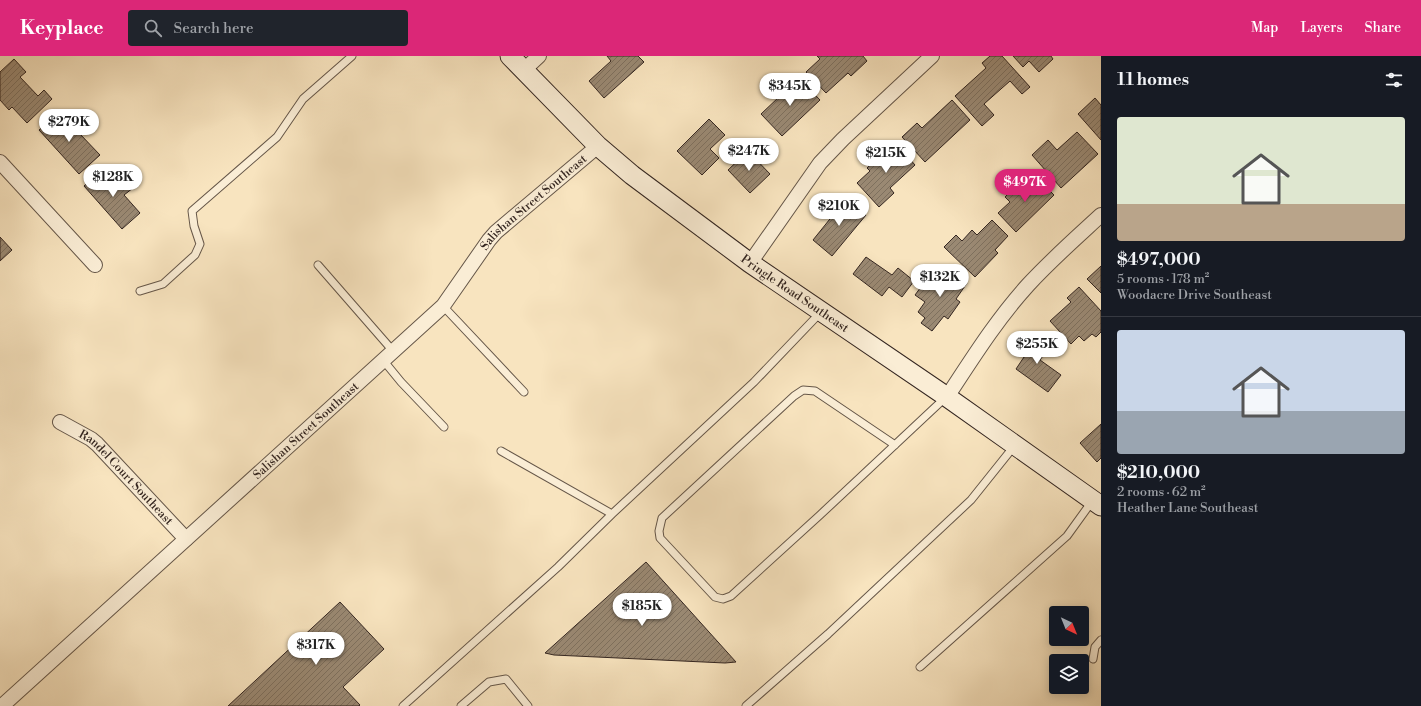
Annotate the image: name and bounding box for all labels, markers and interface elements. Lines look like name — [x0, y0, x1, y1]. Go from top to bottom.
search box — [128, 10, 408, 46]
text: Keyplace — [20, 16, 104, 40]
icon: search — [142, 17, 164, 39]
text: Search here — [174, 19, 254, 38]
text: Map — [1251, 19, 1278, 37]
text: Layers — [1300, 19, 1343, 37]
text: Share — [1365, 19, 1401, 37]
text: 11 homes — [1117, 69, 1189, 91]
icon: filters — [1383, 69, 1405, 91]
pin: $345K — [762, 73, 818, 107]
text: $345K — [768, 78, 812, 94]
pin: $279K — [41, 109, 97, 143]
text: $279K — [48, 114, 90, 130]
pin: $247K — [721, 138, 777, 172]
pin: $215K — [858, 140, 914, 174]
text: $247K — [728, 143, 770, 159]
icon: home — [1225, 143, 1297, 215]
text: $215K — [866, 145, 906, 161]
street label: Salishan Street Southeast — [477, 151, 590, 253]
pin: $128K — [85, 164, 141, 198]
text: $128K — [92, 169, 134, 185]
pin: $497K — [997, 169, 1053, 203]
text: $497K — [1004, 174, 1046, 190]
pin: $210K — [811, 193, 867, 227]
text: $210K — [818, 198, 860, 214]
text: $497,000 — [1117, 249, 1201, 271]
street label: Pringle Road Southeast — [738, 251, 852, 336]
pin: $132K — [912, 264, 968, 298]
text: $132K — [920, 269, 960, 285]
text: 5 rooms · 178 m² — [1117, 271, 1209, 287]
text: Woodacre Drive Southeast — [1117, 287, 1272, 303]
pin: $255K — [1009, 331, 1065, 365]
text: $255K — [1016, 336, 1058, 352]
icon: home — [1225, 356, 1297, 428]
street label: Salishan Street Southeast — [250, 378, 362, 482]
street label: Randel Court Southeast — [76, 426, 177, 529]
text: $210,000 — [1117, 462, 1200, 484]
text: 2 rooms · 62 m² — [1117, 484, 1206, 500]
text: Heather Lane Southeast — [1117, 500, 1258, 516]
pin: $185K — [614, 593, 670, 627]
text: $185K — [622, 598, 662, 614]
north arrow — [1049, 606, 1089, 646]
map controls — [1049, 606, 1089, 694]
pin: $317K — [288, 632, 344, 666]
text: $317K — [297, 637, 335, 653]
button: layers — [1049, 654, 1089, 694]

